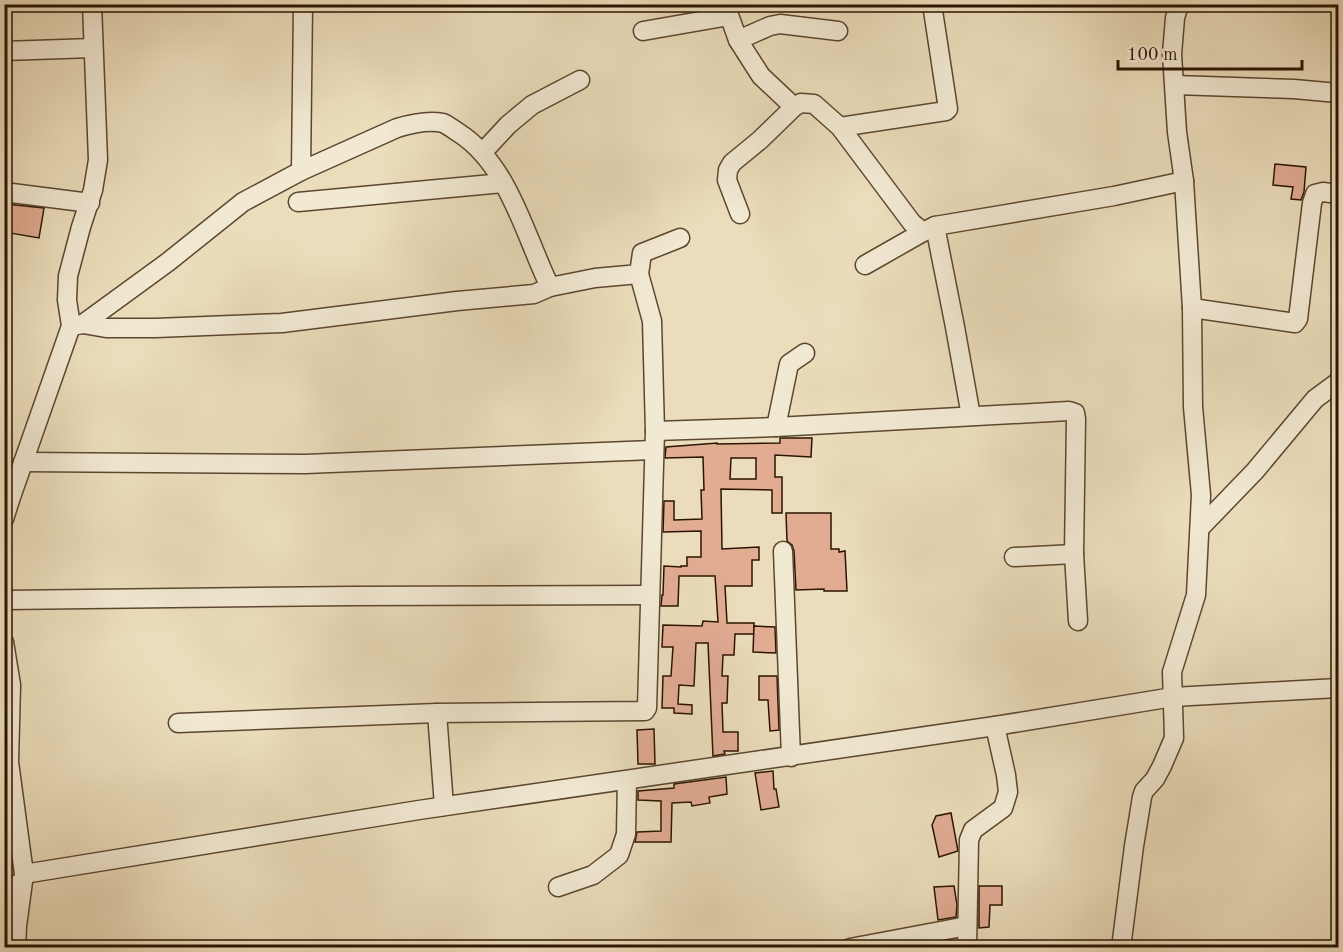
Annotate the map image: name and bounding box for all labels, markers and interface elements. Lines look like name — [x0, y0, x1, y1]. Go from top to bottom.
scale bar — [1118, 33, 1302, 71]
text: 100 m — [1127, 46, 1178, 64]

